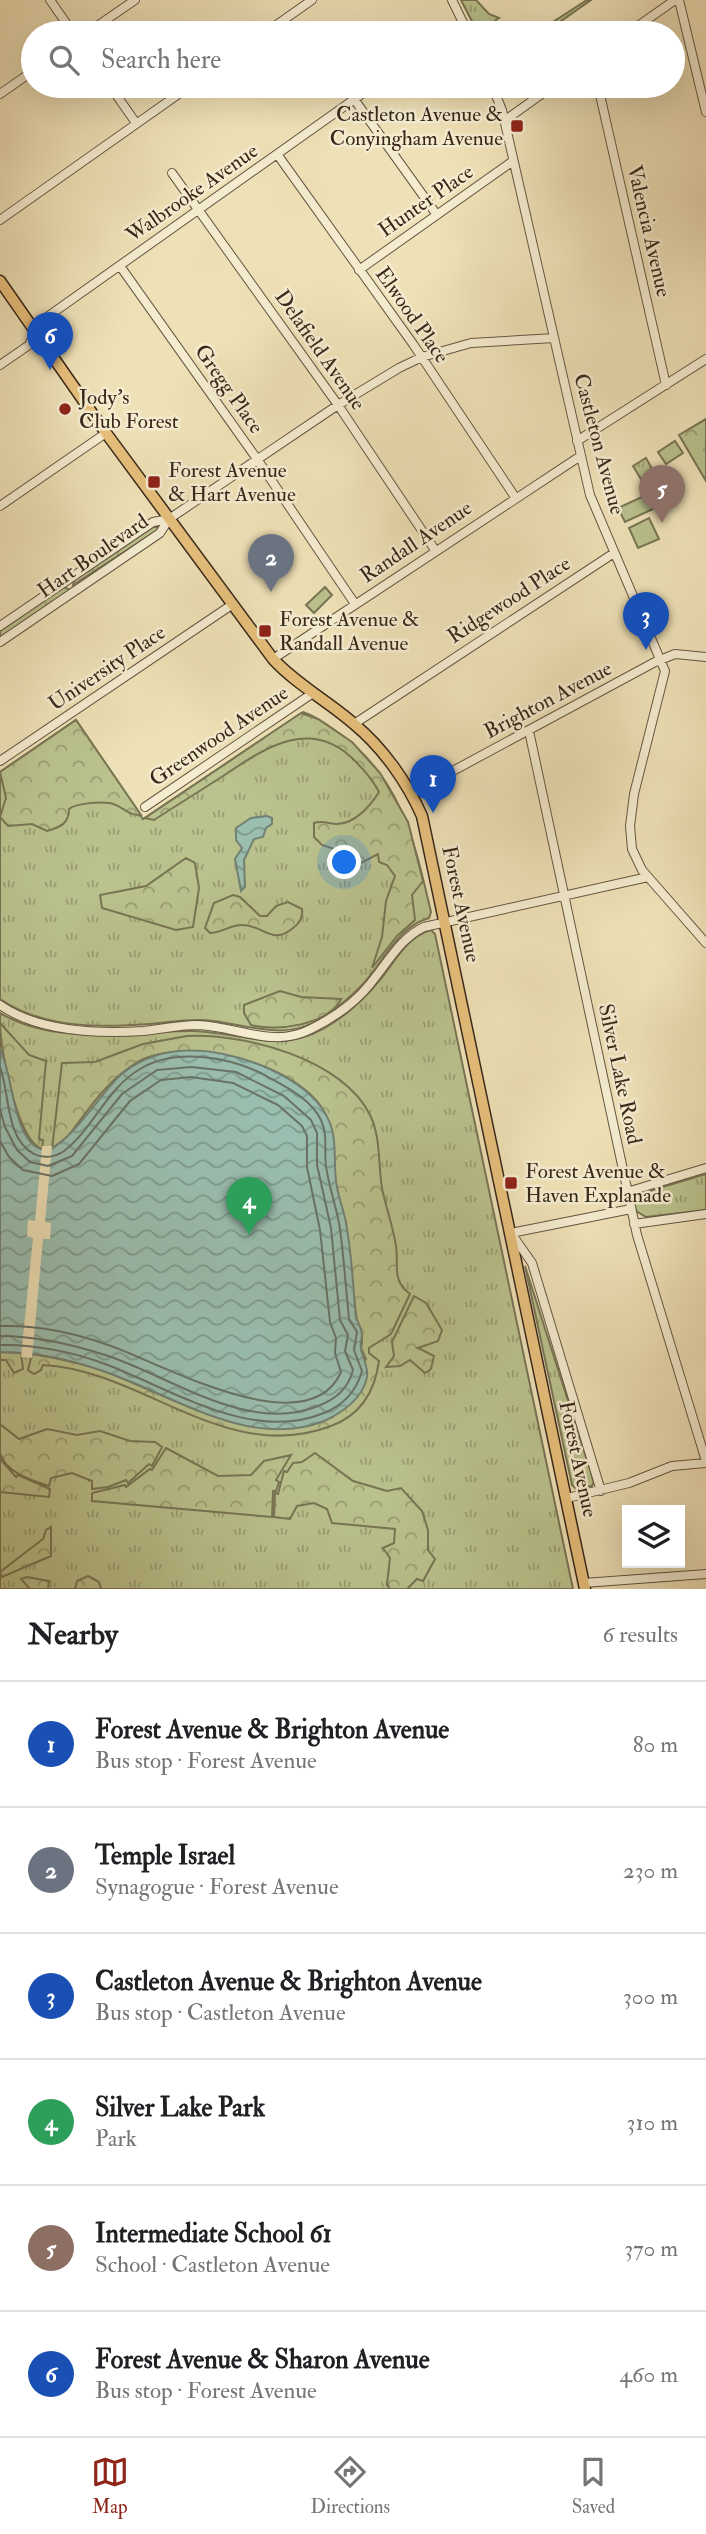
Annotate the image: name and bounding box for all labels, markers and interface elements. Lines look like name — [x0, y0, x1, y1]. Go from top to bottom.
search box — [21, 21, 685, 98]
icon: search — [45, 41, 83, 79]
text: Search here — [101, 44, 221, 76]
place label: Castleton Avenue & Conyingham Avenue — [330, 101, 503, 152]
marker: Castleton Avenue & Conyingham Avenue — [509, 118, 525, 134]
street label: Walbrooke Avenue — [120, 137, 264, 249]
street label: Hunter Place — [373, 158, 479, 244]
street label: Valencia Avenue — [621, 162, 677, 300]
street label: Elwood Place — [369, 262, 455, 369]
street label: Delafield Avenue — [268, 284, 372, 416]
pin: 6 — [27, 312, 73, 370]
street label: Gregg Place — [188, 339, 270, 439]
street label: Castleton Avenue — [567, 371, 631, 518]
place label: Jody's Club Forest — [78, 384, 179, 435]
marker: Jody's Club Forest — [57, 401, 73, 417]
place label: Forest Avenue & Hart Avenue — [168, 457, 296, 508]
pin: 5 — [639, 465, 685, 523]
marker: Forest Avenue & Hart Avenue — [146, 474, 162, 490]
street label: Randall Avenue — [355, 495, 477, 589]
street label: Hart Boulevard — [32, 507, 154, 604]
pin: 2 — [248, 534, 294, 592]
street label: Ridgewood Place — [442, 550, 576, 650]
pin: 3 — [623, 592, 669, 650]
place label: Forest Avenue & Randall Avenue — [279, 606, 420, 657]
street label: University Place — [43, 619, 171, 717]
marker: Forest Avenue & Randall Avenue — [257, 623, 273, 639]
street label: Brighton Avenue — [479, 655, 617, 745]
street label: Greenwood Avenue — [144, 679, 294, 793]
pin: 1 — [410, 755, 456, 813]
street label: Forest Avenue — [435, 843, 487, 965]
your location — [327, 845, 361, 879]
street label: Silver Lake Road — [592, 1001, 648, 1147]
place label: Forest Avenue & Haven Explanade — [525, 1158, 671, 1209]
marker: Forest Avenue & Haven Explanade — [503, 1175, 519, 1191]
pin: 4 — [226, 1177, 272, 1235]
street label: Forest Avenue — [552, 1398, 604, 1520]
map controls — [622, 1505, 685, 1568]
button: layers — [622, 1505, 685, 1568]
text: Nearby — [28, 1616, 118, 1653]
text: 6 results — [603, 1620, 678, 1649]
text: Forest Avenue & Brighton Avenue — [95, 1714, 449, 1746]
text: 1 — [47, 1730, 55, 1759]
text: 80 m — [633, 1730, 678, 1759]
text: Bus stop · Forest Avenue — [95, 1746, 317, 1775]
text: Temple Israel — [95, 1840, 235, 1872]
text: 2 — [45, 1856, 57, 1885]
text: 230 m — [623, 1856, 678, 1885]
text: Synagogue · Forest Avenue — [95, 1872, 339, 1901]
text: Castleton Avenue & Brighton Avenue — [95, 1966, 482, 1998]
text: 3 — [47, 1982, 55, 2011]
text: 300 m — [623, 1982, 678, 2011]
text: Bus stop · Castleton Avenue — [95, 1998, 346, 2027]
text: Silver Lake Park — [95, 2092, 265, 2124]
text: 4 — [45, 2108, 57, 2137]
text: 310 m — [627, 2108, 678, 2137]
text: Park — [95, 2124, 137, 2153]
text: Intermediate School 61 — [95, 2218, 332, 2250]
text: 5 — [46, 2234, 56, 2263]
text: 370 m — [624, 2234, 678, 2263]
text: School · Castleton Avenue — [95, 2250, 330, 2279]
text: Forest Avenue & Sharon Avenue — [95, 2344, 430, 2376]
text: 6 — [45, 2360, 57, 2389]
text: 460 m — [620, 2360, 678, 2389]
text: Bus stop · Forest Avenue — [95, 2376, 317, 2405]
tab: Map — [91, 2453, 129, 2519]
tab: Directions — [310, 2453, 390, 2519]
tab: Saved — [572, 2453, 615, 2519]

